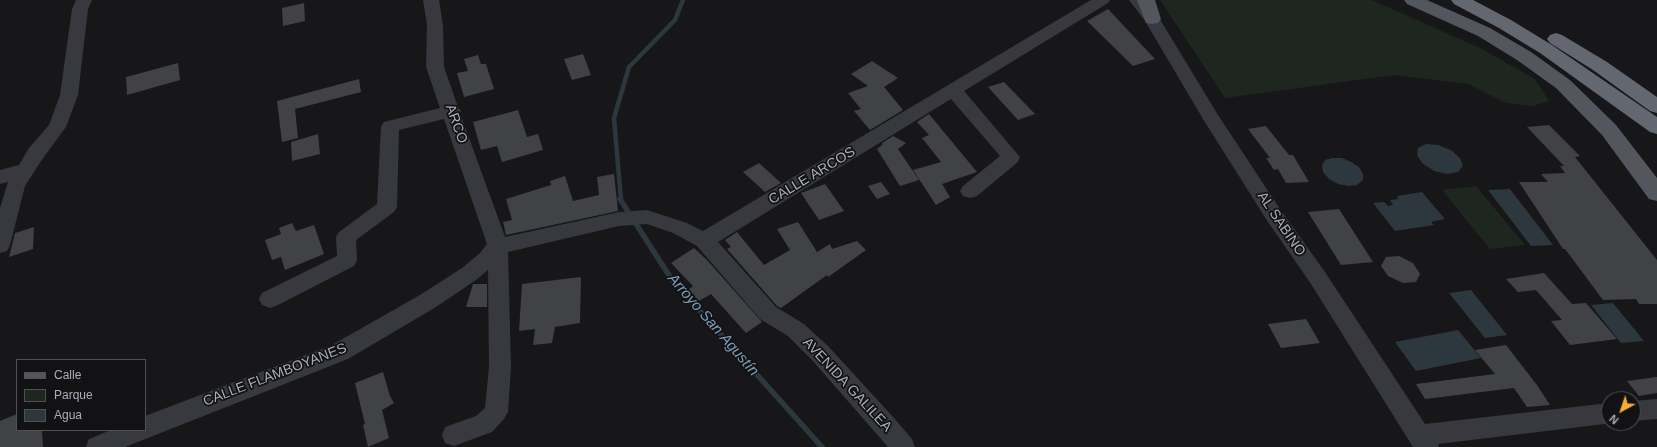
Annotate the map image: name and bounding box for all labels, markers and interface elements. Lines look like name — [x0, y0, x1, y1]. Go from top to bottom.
street label: ARCO — [441, 102, 471, 146]
street label: CALLE ARCOS — [766, 144, 858, 208]
street label: AL SABINO — [1253, 189, 1309, 259]
water label: Arroyo San Agustín — [664, 270, 762, 380]
street label: AVENIDA GALILEA — [799, 334, 895, 436]
street label: CALLE FLAMBOYANES — [201, 340, 349, 410]
legend — [16, 359, 146, 431]
text: Calle — [54, 368, 81, 382]
text: Parque — [54, 388, 93, 402]
north arrow — [1601, 391, 1641, 431]
text: Agua — [54, 408, 82, 422]
text: N — [1607, 412, 1621, 427]

